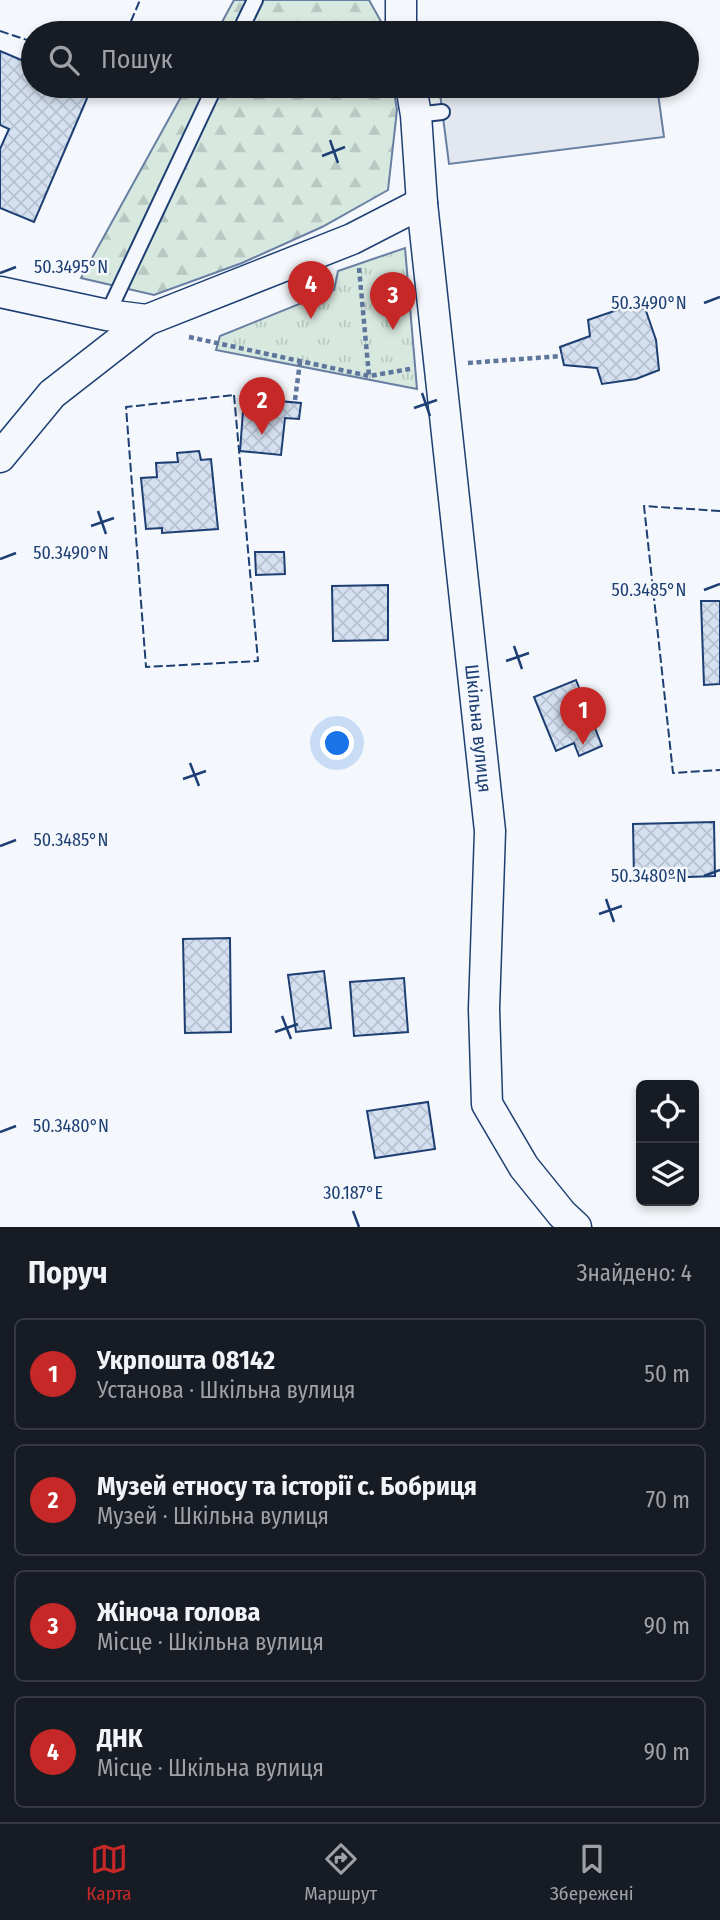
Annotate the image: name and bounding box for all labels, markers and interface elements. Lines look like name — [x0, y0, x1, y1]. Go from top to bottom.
search box — [21, 21, 699, 98]
icon: search — [45, 41, 83, 79]
text: Пошук — [101, 44, 173, 75]
text: 50.3495°N — [34, 256, 108, 278]
pin: 4 — [288, 261, 334, 319]
pin: 3 — [370, 272, 416, 330]
text: 50.3490°N — [611, 292, 687, 314]
pin: 2 — [239, 377, 285, 435]
text: 50.3490°N — [33, 542, 109, 564]
text: 50.3485°N — [612, 579, 686, 601]
street label: Шкільна вулиця — [460, 663, 497, 794]
pin: 1 — [560, 687, 606, 745]
your location — [320, 726, 354, 760]
text: 50.3485°N — [34, 829, 108, 851]
text: 50.3480°N — [611, 865, 687, 887]
map controls — [636, 1080, 699, 1206]
button: locate — [636, 1080, 699, 1143]
text: 50.3480°N — [33, 1115, 109, 1137]
button: layers — [636, 1143, 699, 1206]
text: 30.187°E — [323, 1182, 383, 1204]
text: Поруч — [28, 1255, 107, 1291]
text: Знайдено: 4 — [577, 1259, 692, 1287]
text: Укрпошта 08142 — [97, 1345, 275, 1376]
text: 1 — [48, 1360, 58, 1388]
text: 50 m — [644, 1360, 690, 1388]
text: Установа · Шкільна вулиця — [97, 1376, 356, 1404]
text: Музей етносу та історії с. Бобриця — [97, 1471, 477, 1502]
text: 2 — [48, 1486, 58, 1514]
text: 70 m — [646, 1486, 690, 1514]
text: Музей · Шкільна вулиця — [97, 1502, 329, 1530]
text: Жіноча голова — [97, 1597, 260, 1628]
text: 3 — [48, 1612, 58, 1640]
text: 90 m — [644, 1612, 690, 1640]
text: Місце · Шкільна вулиця — [97, 1628, 324, 1656]
text: ДНК — [97, 1723, 143, 1754]
text: 4 — [47, 1738, 59, 1766]
text: 90 m — [644, 1738, 690, 1766]
text: Місце · Шкільна вулиця — [97, 1754, 324, 1782]
tab: Карта — [86, 1840, 132, 1905]
tab: Маршрут — [304, 1840, 377, 1905]
tab: Збережені — [550, 1840, 634, 1905]

